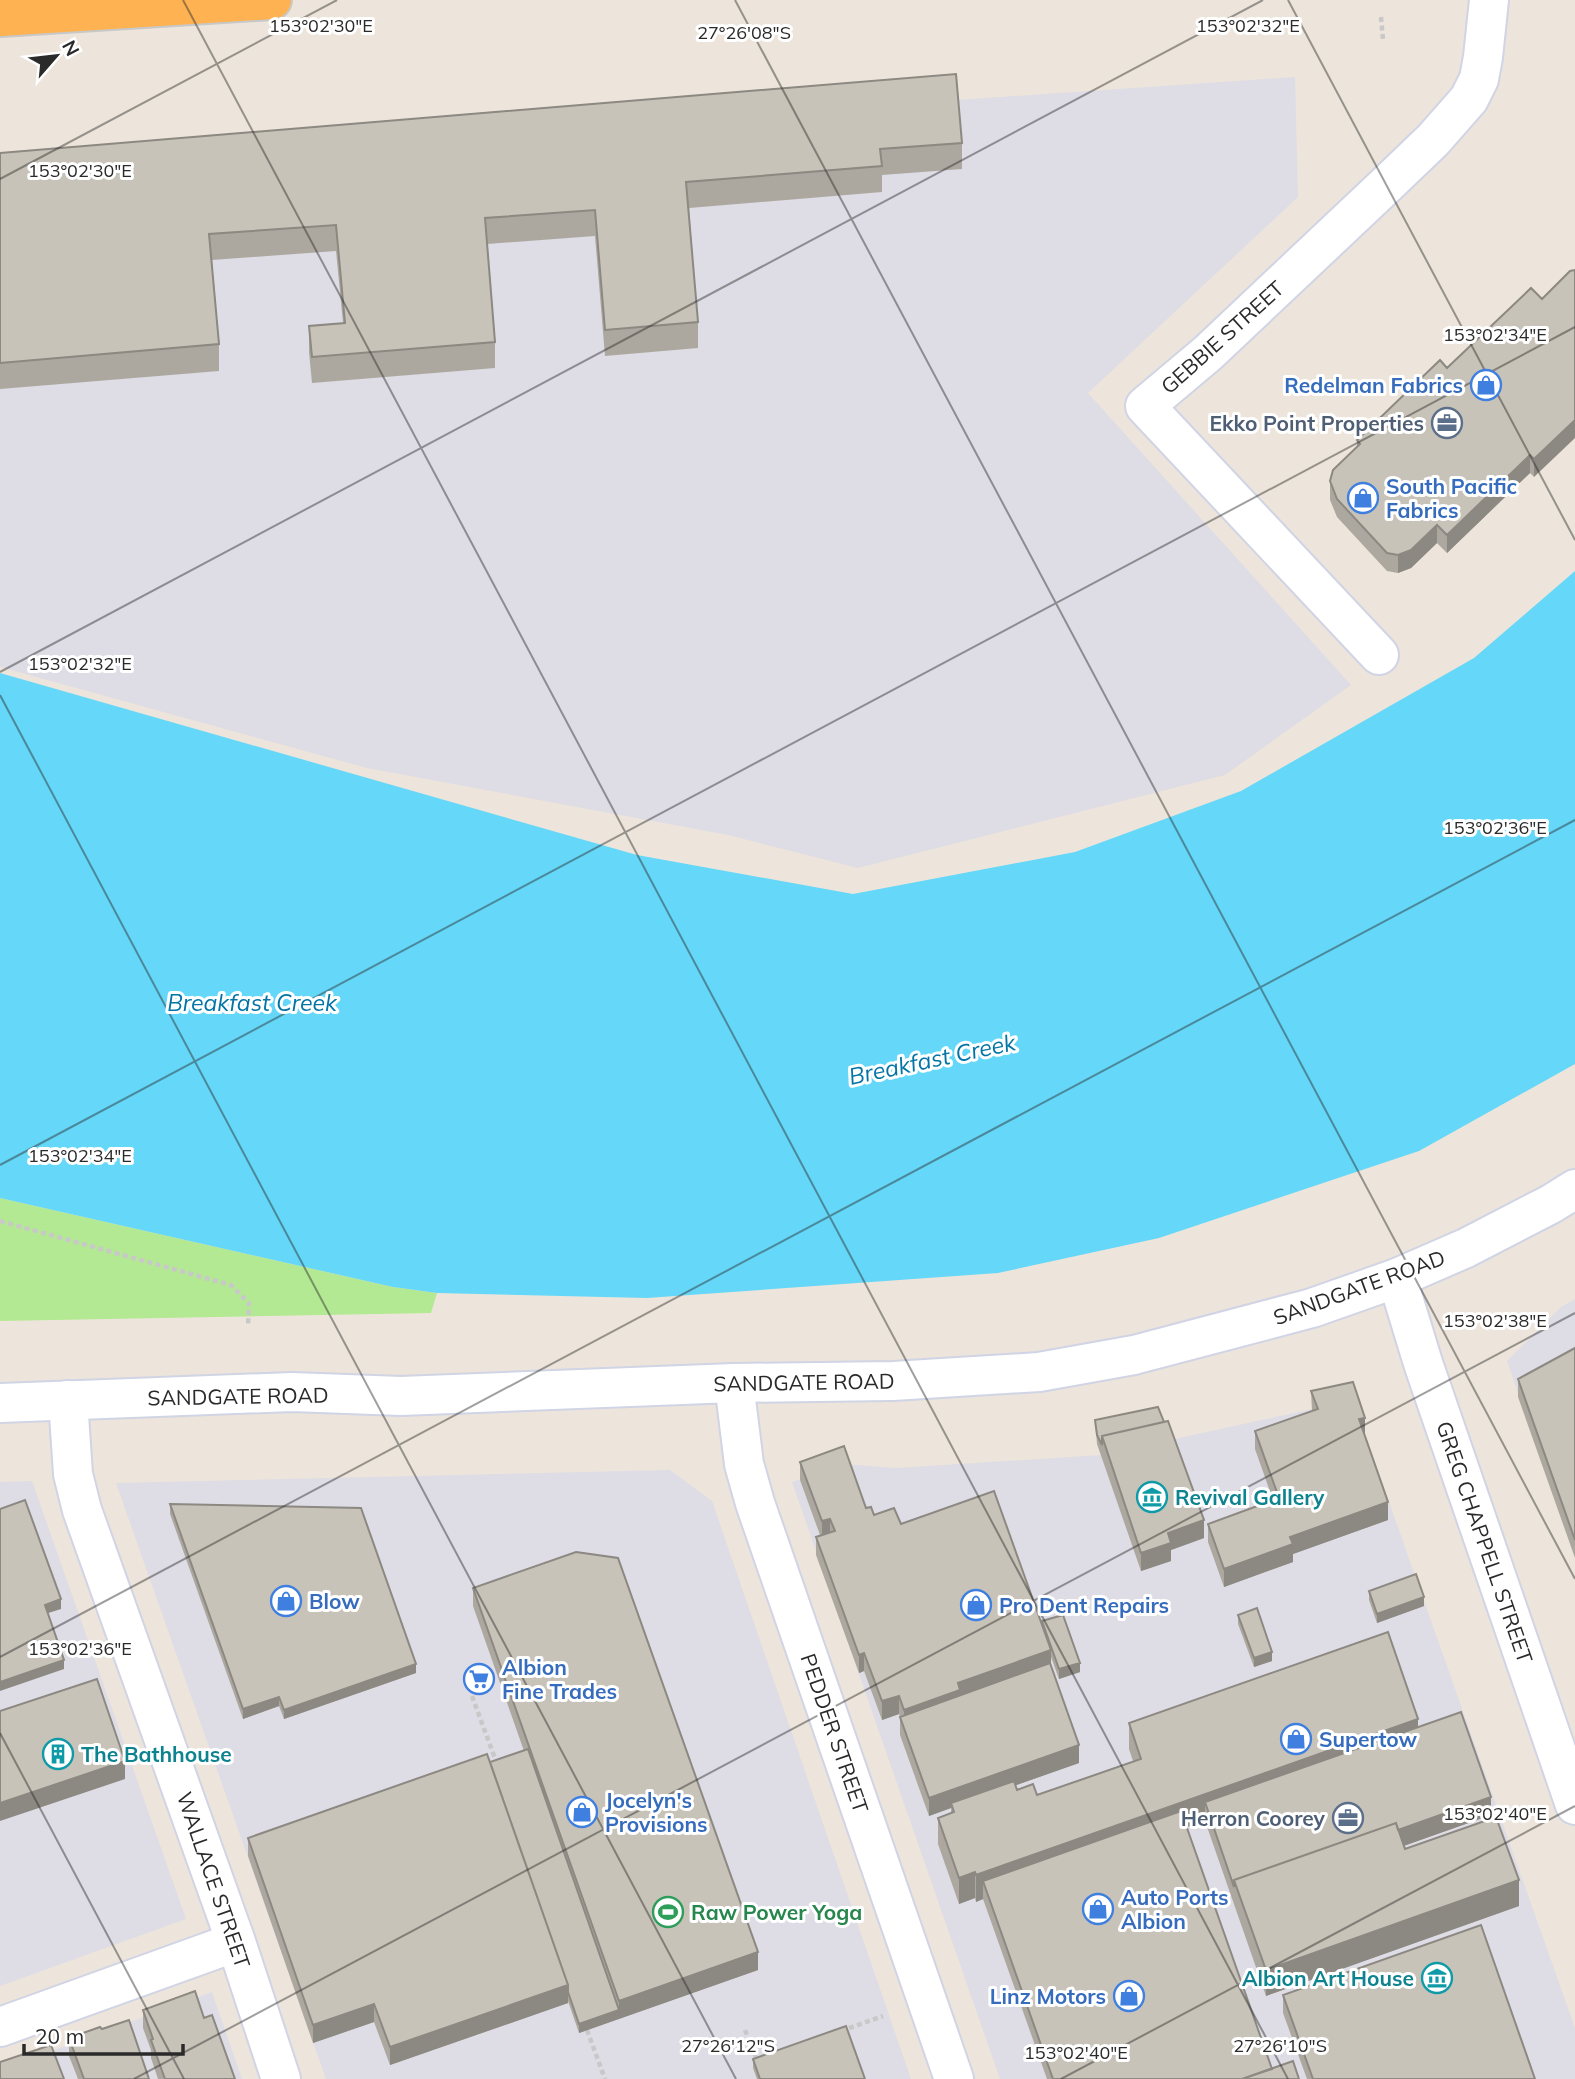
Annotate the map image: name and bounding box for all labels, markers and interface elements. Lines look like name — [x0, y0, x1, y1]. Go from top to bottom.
text: 153°02'30"E — [269, 14, 373, 37]
text: 153°02'32"E — [1196, 14, 1300, 37]
north arrow — [21, 21, 91, 91]
text: 27°26'08"S — [697, 21, 791, 44]
text: N — [57, 36, 85, 60]
text: 153°02'30"E — [28, 159, 132, 182]
street label: GEBBIE STREET — [1155, 275, 1289, 399]
text: 153°02'34"E — [1443, 323, 1547, 346]
shop icon: Redelman Fabrics — [1469, 368, 1503, 402]
place label: Redelman Fabrics — [1284, 372, 1463, 398]
office icon: Ekko Point Properties — [1430, 406, 1464, 440]
place label: Ekko Point Properties — [1209, 410, 1424, 436]
place label: South Pacific Fabrics — [1386, 473, 1517, 523]
shop icon: South Pacific Fabrics — [1346, 481, 1380, 515]
text: 153°02'32"E — [28, 652, 132, 675]
text: 153°02'36"E — [1443, 816, 1547, 839]
water label: Breakfast Creek — [167, 988, 338, 1017]
water label: Breakfast Creek — [846, 1027, 1019, 1091]
text: 153°02'34"E — [28, 1144, 132, 1167]
street label: SANDGATE ROAD — [1269, 1244, 1449, 1330]
text: 153°02'38"E — [1443, 1309, 1547, 1332]
street label: SANDGATE ROAD — [713, 1367, 895, 1397]
street label: SANDGATE ROAD — [147, 1381, 329, 1411]
street label: GREG CHAPPELL STREET — [1431, 1418, 1539, 1667]
museum icon: Revival Gallery — [1135, 1480, 1169, 1514]
place label: Revival Gallery — [1175, 1484, 1325, 1510]
shop icon: Blow — [269, 1584, 303, 1618]
place label: Blow — [309, 1588, 360, 1614]
shop icon: Pro Dent Repairs — [959, 1588, 993, 1622]
place label: Pro Dent Repairs — [999, 1592, 1169, 1618]
text: 153°02'36"E — [28, 1637, 132, 1660]
street label: PEDDER STREET — [796, 1650, 875, 1816]
place label: Albion Fine Trades — [502, 1654, 617, 1704]
supermarket icon: Albion Fine Trades — [462, 1662, 496, 1696]
shop icon: Supertow — [1279, 1722, 1313, 1756]
place label: Supertow — [1319, 1726, 1418, 1752]
building icon: The Bathhouse — [41, 1737, 75, 1771]
place label: The Bathhouse — [81, 1741, 232, 1767]
place label: Jocelyn's Provisions — [605, 1787, 708, 1837]
street label: WALLACE STREET — [172, 1789, 256, 1972]
shop icon: Jocelyn's Provisions — [565, 1795, 599, 1829]
office icon: Herron Coorey — [1331, 1801, 1365, 1835]
text: 153°02'40"E — [1443, 1802, 1547, 1825]
place label: Herron Coorey — [1181, 1805, 1326, 1831]
place label: Auto Ports Albion — [1121, 1884, 1229, 1934]
shop icon: Auto Ports Albion — [1081, 1892, 1115, 1926]
sports icon: Raw Power Yoga — [651, 1895, 685, 1929]
place label: Raw Power Yoga — [691, 1899, 862, 1925]
museum icon: Albion Art House — [1420, 1961, 1454, 1995]
place label: Albion Art House — [1242, 1965, 1414, 1991]
shop icon: Linz Motors — [1112, 1979, 1146, 2013]
place label: Linz Motors — [990, 1983, 1106, 2009]
scale bar — [24, 2012, 184, 2056]
text: 20 m — [35, 2023, 84, 2049]
text: 27°26'12"S — [681, 2034, 775, 2057]
text: 27°26'10"S — [1233, 2034, 1327, 2057]
text: 153°02'40"E — [1024, 2041, 1128, 2064]

